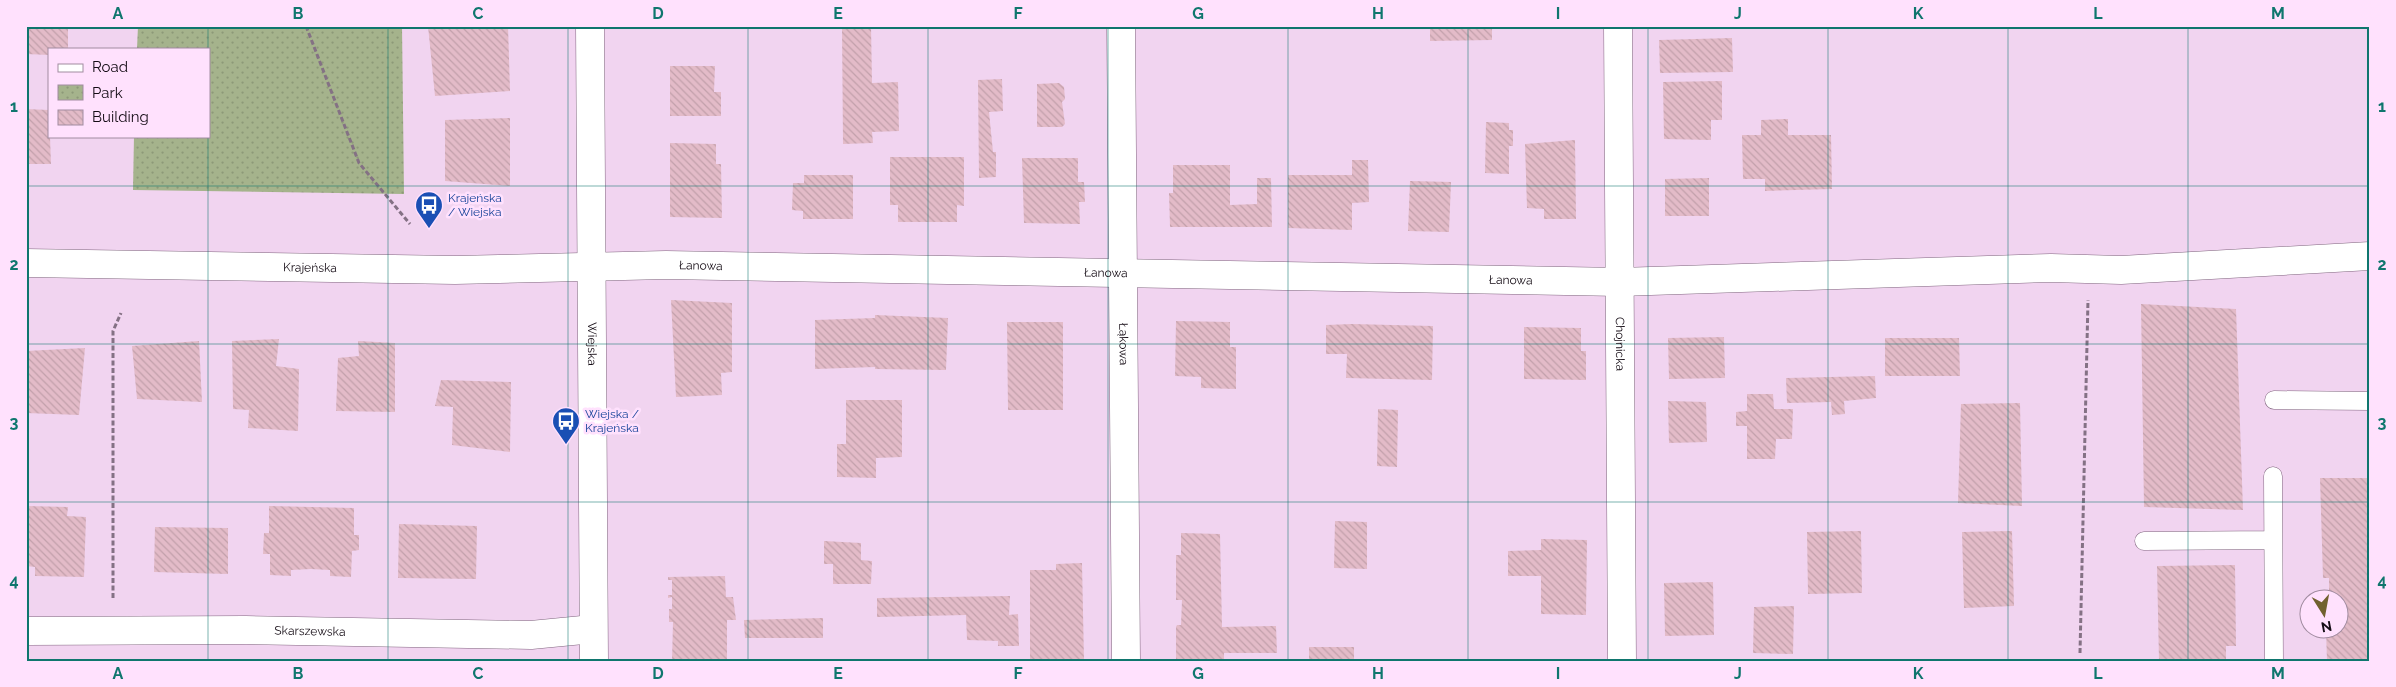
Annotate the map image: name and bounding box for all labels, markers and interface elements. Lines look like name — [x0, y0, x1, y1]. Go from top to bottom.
text: A — [113, 4, 124, 23]
text: B — [293, 4, 304, 23]
text: C — [473, 4, 484, 23]
text: D — [652, 4, 664, 23]
text: E — [833, 4, 843, 23]
text: F — [1013, 4, 1023, 23]
text: G — [1192, 4, 1204, 23]
text: H — [1372, 4, 1384, 23]
text: I — [1556, 4, 1560, 23]
text: J — [1734, 4, 1742, 23]
text: K — [1913, 4, 1924, 23]
text: L — [2093, 4, 2103, 23]
text: M — [2271, 4, 2285, 23]
legend — [48, 48, 210, 138]
text: Road — [92, 58, 128, 76]
text: Park — [92, 84, 123, 102]
text: 1 — [10, 97, 18, 116]
text: 1 — [2378, 97, 2386, 116]
text: Building — [92, 108, 149, 126]
bus stop icon: Krajeńska / Wiejska — [414, 190, 444, 229]
place label: Krajeńska / Wiejska — [448, 191, 502, 219]
text: 2 — [9, 255, 19, 274]
text: 2 — [2377, 255, 2387, 274]
street label: Łanowa — [679, 258, 723, 273]
street label: Krajeńska — [283, 260, 337, 275]
street label: Łanowa — [1084, 265, 1128, 280]
street label: Łanowa — [1489, 273, 1533, 287]
street label: Chojnicka — [1613, 317, 1627, 371]
street label: Wiejska — [585, 322, 599, 366]
street label: Łąkowa — [1116, 323, 1131, 365]
bus stop icon: Wiejska / Krajeńska — [551, 406, 581, 445]
place label: Wiejska / Krajeńska — [585, 407, 639, 435]
text: 3 — [10, 413, 19, 432]
text: 3 — [2378, 413, 2387, 432]
text: 4 — [9, 571, 19, 590]
text: 4 — [2377, 571, 2387, 590]
north arrow — [2298, 590, 2348, 640]
text: N — [2320, 618, 2333, 636]
street label: Skarszewska — [274, 623, 346, 639]
text: A — [113, 664, 124, 683]
text: B — [293, 664, 304, 683]
text: C — [473, 664, 484, 683]
text: D — [652, 664, 664, 683]
text: E — [833, 664, 843, 683]
text: F — [1013, 664, 1023, 683]
text: G — [1192, 664, 1204, 683]
text: H — [1372, 664, 1384, 683]
text: I — [1556, 664, 1560, 683]
text: J — [1734, 664, 1742, 683]
text: K — [1913, 664, 1924, 683]
text: L — [2093, 664, 2103, 683]
text: M — [2271, 664, 2285, 683]

